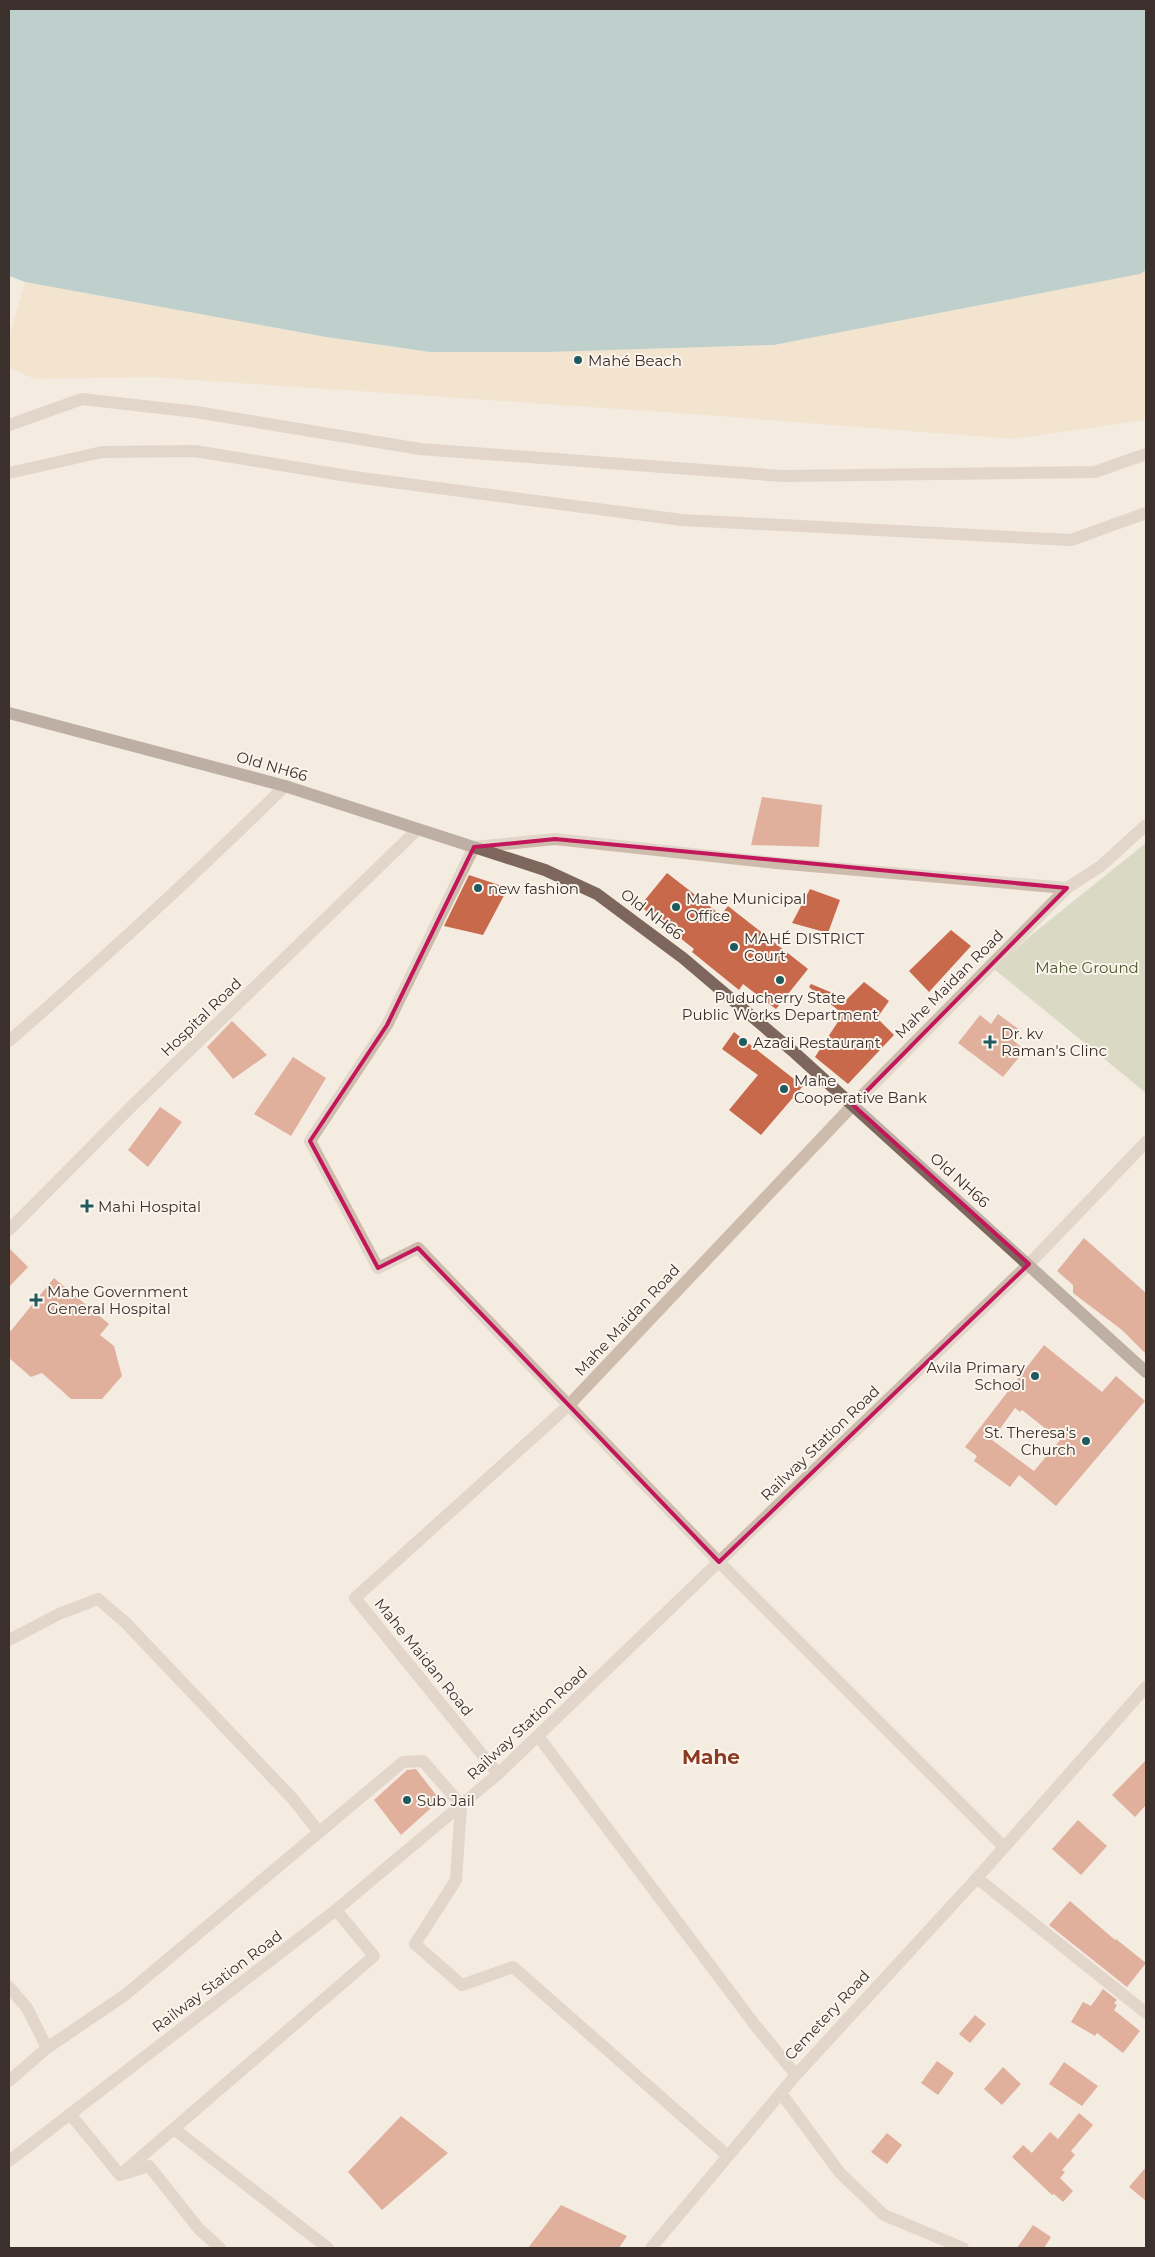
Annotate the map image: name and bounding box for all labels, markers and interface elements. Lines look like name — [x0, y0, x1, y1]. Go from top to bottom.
place label: Mahé Beach — [588, 351, 682, 370]
marker: Mahé Beach — [572, 354, 584, 366]
street label: Old NH66 — [234, 747, 310, 785]
place label: new fashion — [488, 879, 579, 898]
marker: new fashion — [472, 882, 484, 894]
street label: Old NH66 — [617, 884, 687, 944]
place label: Mahe Municipal Office — [686, 889, 806, 925]
marker: Mahe Municipal Office — [670, 901, 682, 913]
street label: Mahe Maidan Road — [891, 926, 1007, 1042]
place label: MAHÉ DISTRICT Court — [744, 929, 865, 965]
marker: MAHÉ DISTRICT Court — [728, 941, 740, 953]
park label: Mahe Ground — [1035, 958, 1139, 977]
street label: Hospital Road — [157, 974, 245, 1060]
marker: Puducherry State Public Works Department — [774, 974, 786, 986]
place label: Puducherry State Public Works Department — [682, 988, 878, 1024]
place label: Dr. kv Raman's Clinc — [1001, 1024, 1107, 1060]
place label: Azadi Restaurant — [753, 1033, 881, 1052]
marker: Dr. kv Raman's Clinc — [983, 1035, 997, 1049]
marker: Azadi Restaurant — [737, 1036, 749, 1048]
place label: Mahe Cooperative Bank — [794, 1071, 927, 1107]
marker: Mahe Cooperative Bank — [778, 1083, 790, 1095]
street label: Old NH66 — [926, 1148, 994, 1212]
place label: Mahi Hospital — [98, 1197, 201, 1216]
marker: Mahi Hospital — [80, 1199, 94, 1213]
street label: Mahe Maidan Road — [570, 1260, 684, 1380]
place label: Mahe Government General Hospital — [47, 1282, 188, 1318]
marker: Mahe Government General Hospital — [29, 1293, 43, 1307]
place label: Avila Primary School — [926, 1358, 1026, 1394]
marker: Avila Primary School — [1029, 1370, 1041, 1382]
street label: Railway Station Road — [757, 1381, 883, 1505]
place label: St. Theresa's Church — [984, 1423, 1076, 1459]
marker: St. Theresa's Church — [1080, 1435, 1092, 1447]
street label: Mahe Maidan Road — [371, 1594, 477, 1720]
street label: Railway Station Road — [463, 1662, 591, 1784]
district label: Mahe — [682, 1745, 740, 1769]
place label: Sub Jail — [417, 1791, 475, 1810]
marker: Sub Jail — [401, 1794, 413, 1806]
street label: Railway Station Road — [148, 1926, 286, 2036]
street label: Cemetery Road — [780, 1966, 874, 2064]

